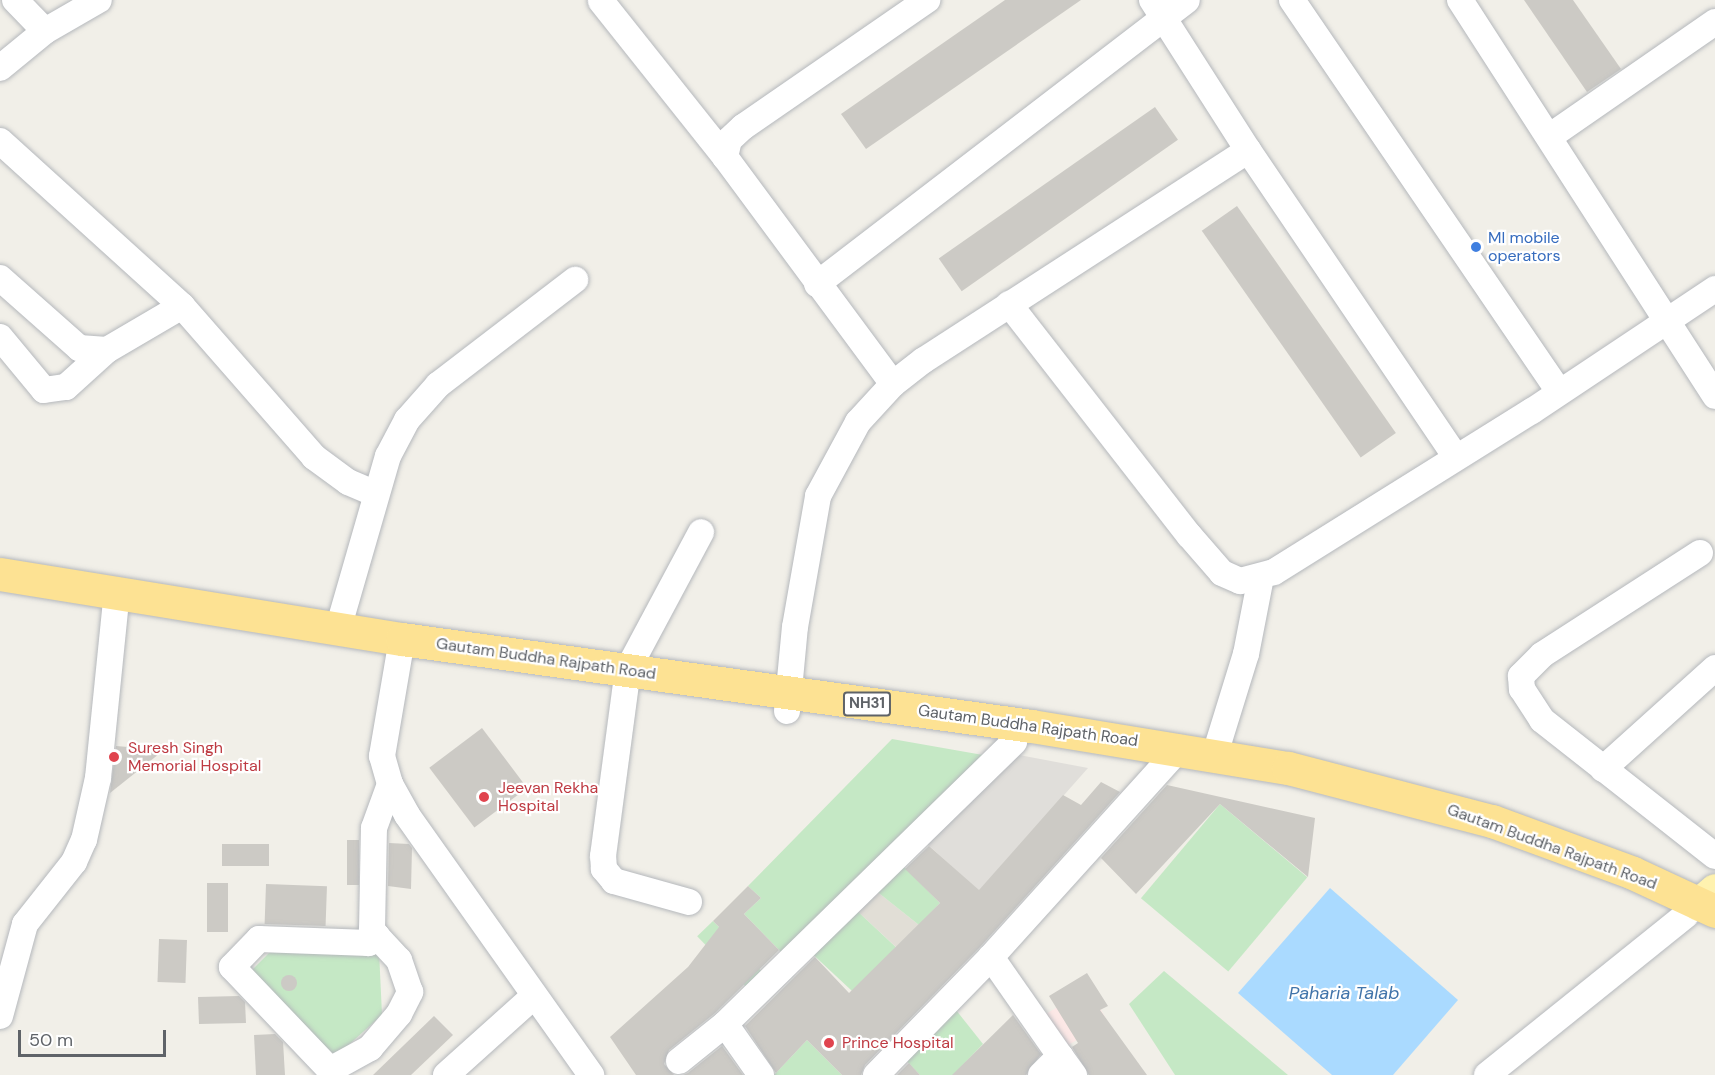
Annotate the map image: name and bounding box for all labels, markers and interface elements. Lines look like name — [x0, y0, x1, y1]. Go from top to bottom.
place label: MI mobile operators — [1488, 228, 1560, 266]
marker: MI mobile operators — [1469, 240, 1483, 254]
street label: Gautam Buddha Rajpath Road — [435, 634, 657, 684]
road number: NH31 — [842, 692, 892, 716]
street label: Gautam Buddha Rajpath Road — [917, 701, 1139, 751]
place label: Suresh Singh Memorial Hospital — [128, 738, 261, 776]
marker: Suresh Singh Memorial Hospital — [105, 748, 123, 766]
place label: Jeevan Rekha Hospital — [498, 778, 598, 816]
marker: Jeevan Rekha Hospital — [475, 788, 493, 806]
street label: Gautam Buddha Rajpath Road — [1444, 800, 1660, 894]
water label: Paharia Talab — [1289, 982, 1399, 1004]
scale bar — [21, 1018, 170, 1056]
text: 50 m — [29, 1028, 73, 1052]
place label: Prince Hospital — [842, 1033, 954, 1053]
marker: Prince Hospital — [820, 1034, 838, 1052]

